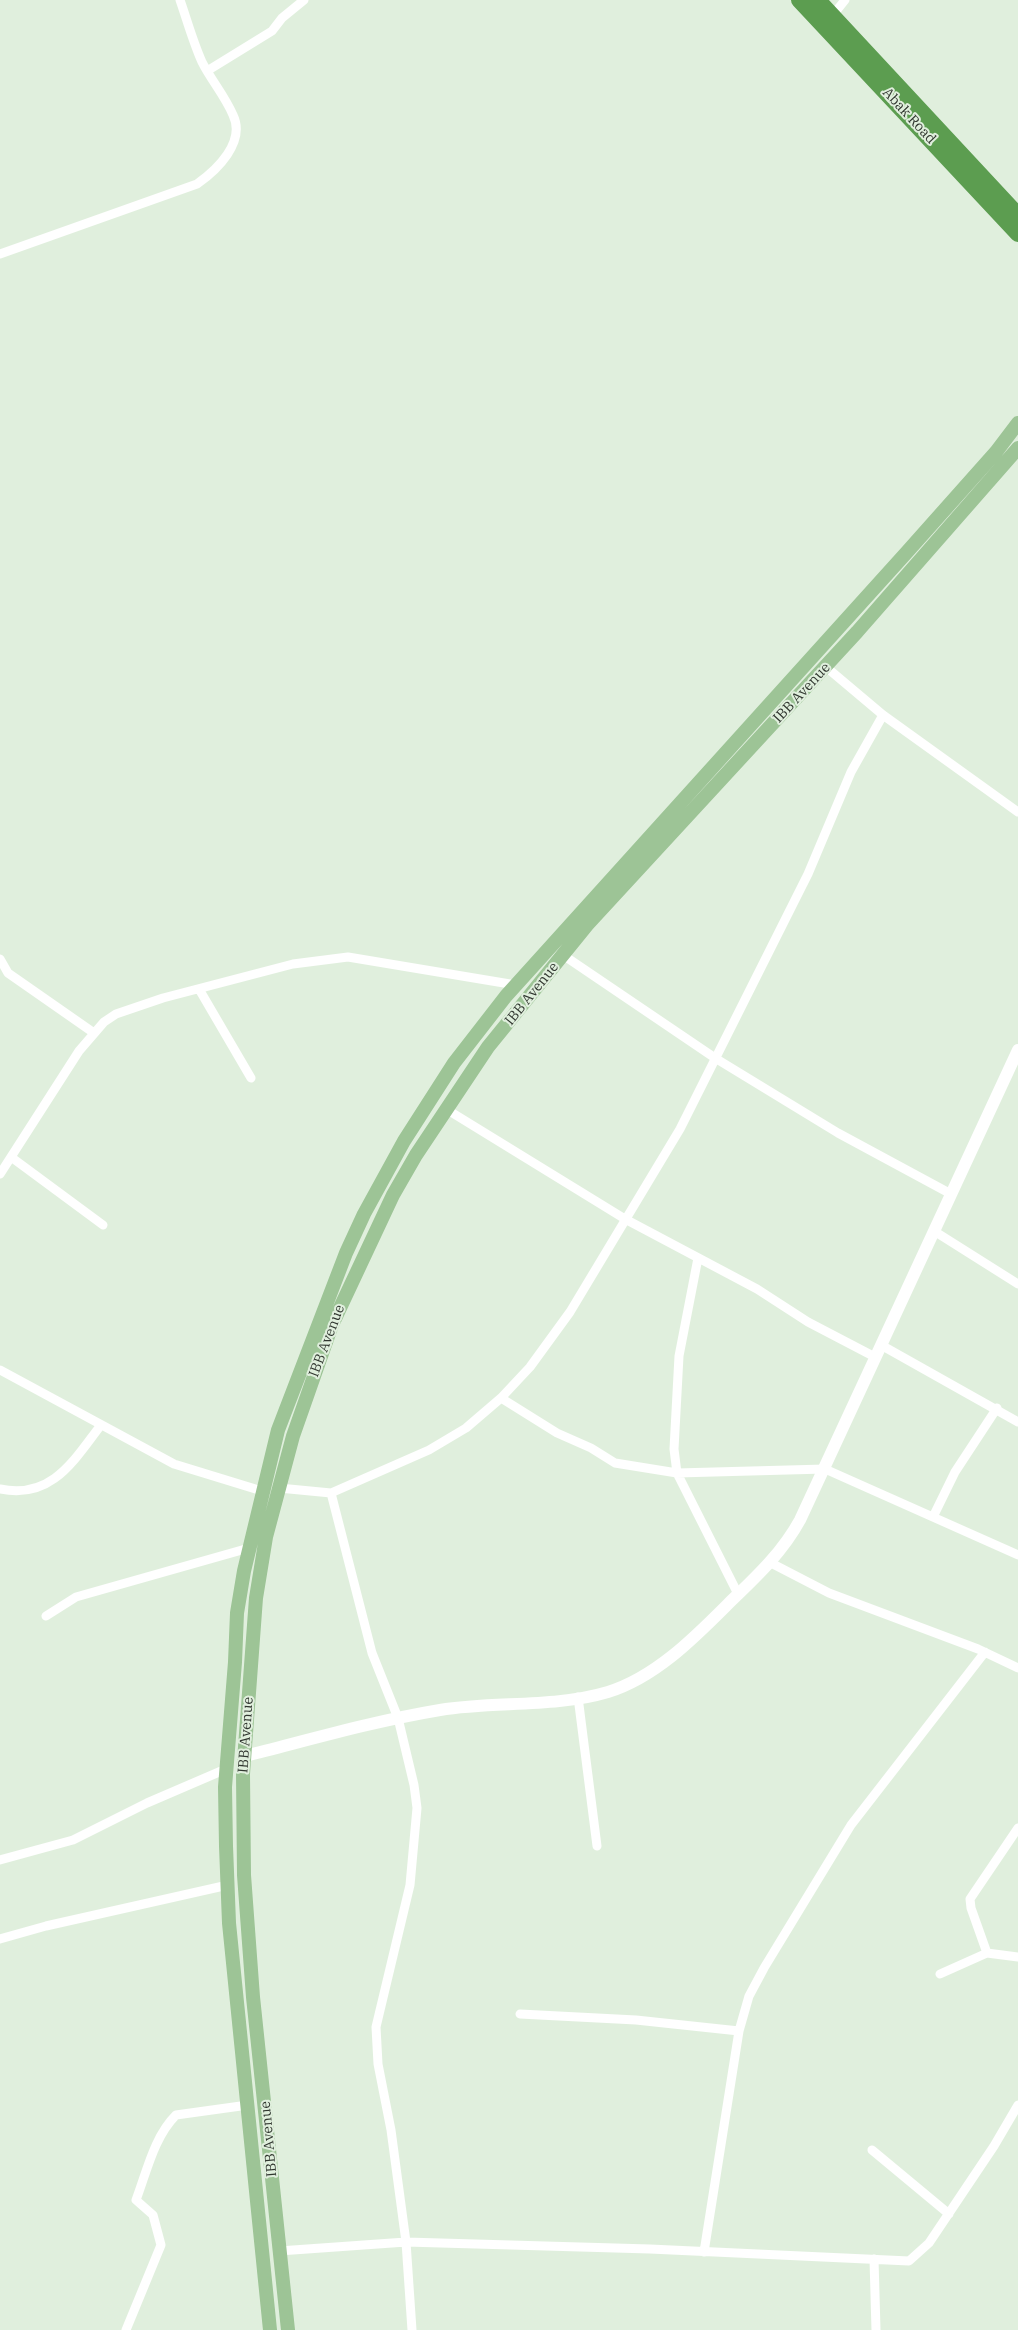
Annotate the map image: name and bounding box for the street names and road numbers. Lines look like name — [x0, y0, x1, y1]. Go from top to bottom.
street label: Abak Road — [879, 84, 939, 148]
street label: IBB Avenue — [770, 659, 834, 727]
street label: IBB Avenue — [502, 959, 562, 1029]
street label: IBB Avenue — [306, 1302, 348, 1380]
street label: IBB Avenue — [235, 1696, 257, 1774]
street label: IBB Avenue — [257, 2100, 281, 2178]

